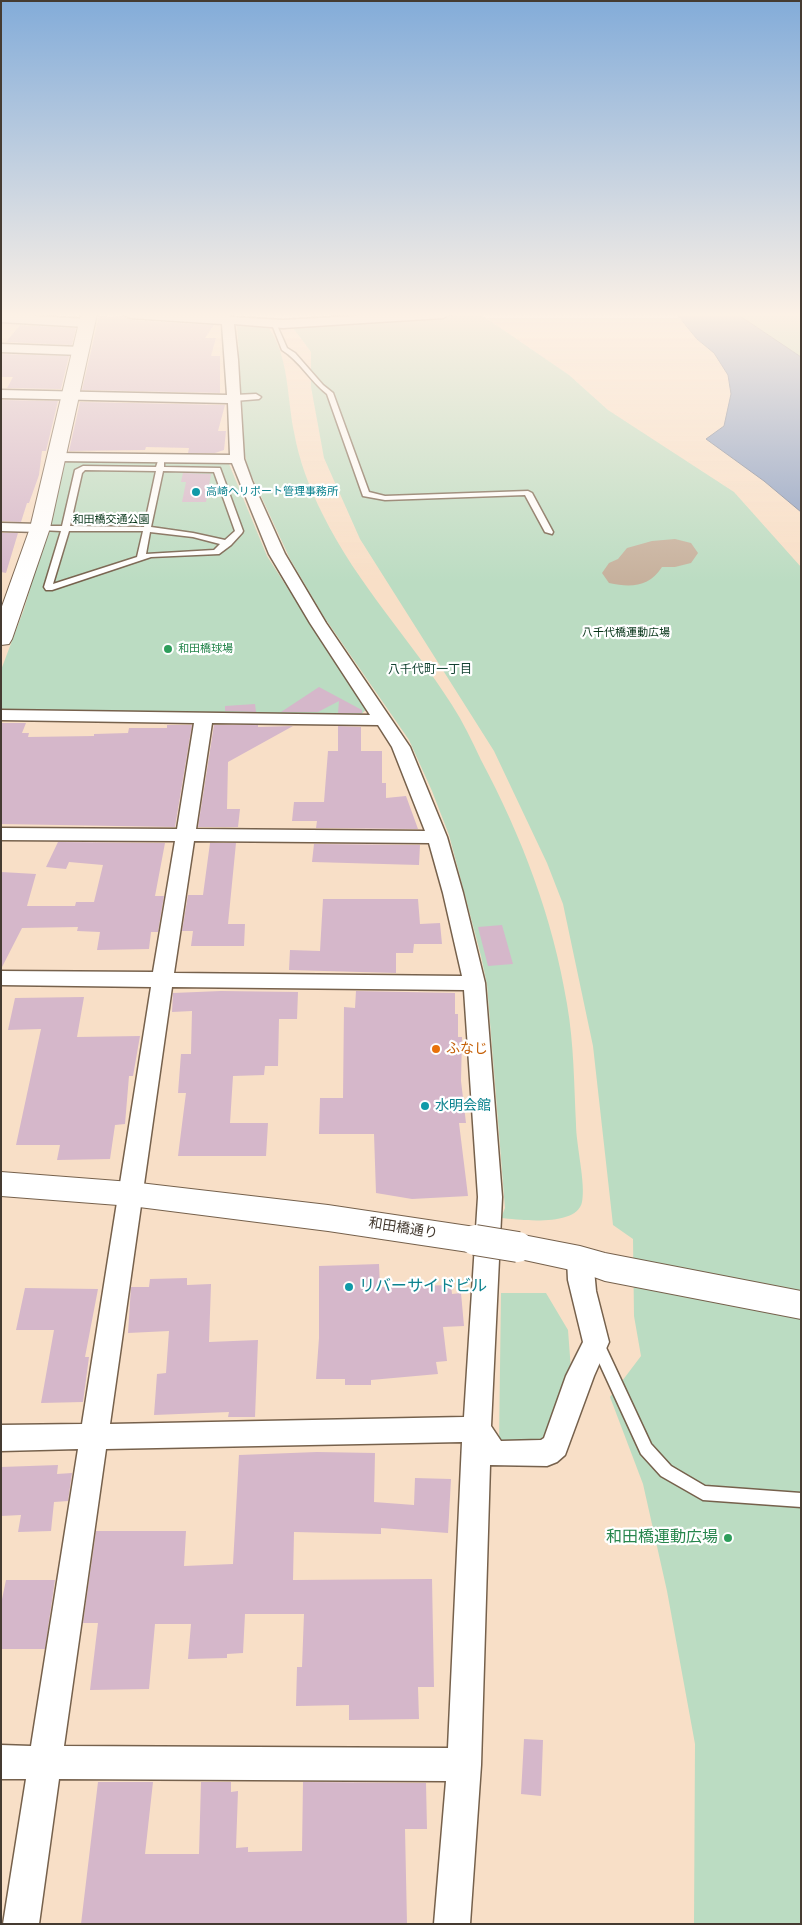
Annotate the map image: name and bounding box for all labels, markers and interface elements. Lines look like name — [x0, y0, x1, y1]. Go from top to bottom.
place label: 高崎ヘリポート管理事務所 — [206, 485, 338, 499]
marker: 高崎ヘリポート管理事務所 — [190, 486, 202, 498]
park label: 和田橋交通公園 — [73, 513, 149, 527]
park label: 八千代橋運動広場 — [582, 626, 670, 640]
place label: 和田橋球場 — [178, 642, 233, 656]
marker: 和田橋球場 — [162, 643, 174, 655]
district label: 八千代町一丁目 — [388, 663, 472, 677]
place label: ふなじ — [446, 1041, 488, 1057]
marker: ふなじ — [430, 1043, 442, 1055]
place label: 水明会館 — [435, 1098, 491, 1114]
marker: 水明会館 — [419, 1100, 431, 1112]
street label: 和田橋通り — [367, 1215, 439, 1243]
place label: リバーサイドビル — [359, 1277, 487, 1297]
marker: リバーサイドビル — [343, 1281, 355, 1293]
place label: 和田橋運動広場 — [606, 1528, 718, 1548]
marker: 和田橋運動広場 — [722, 1532, 734, 1544]

